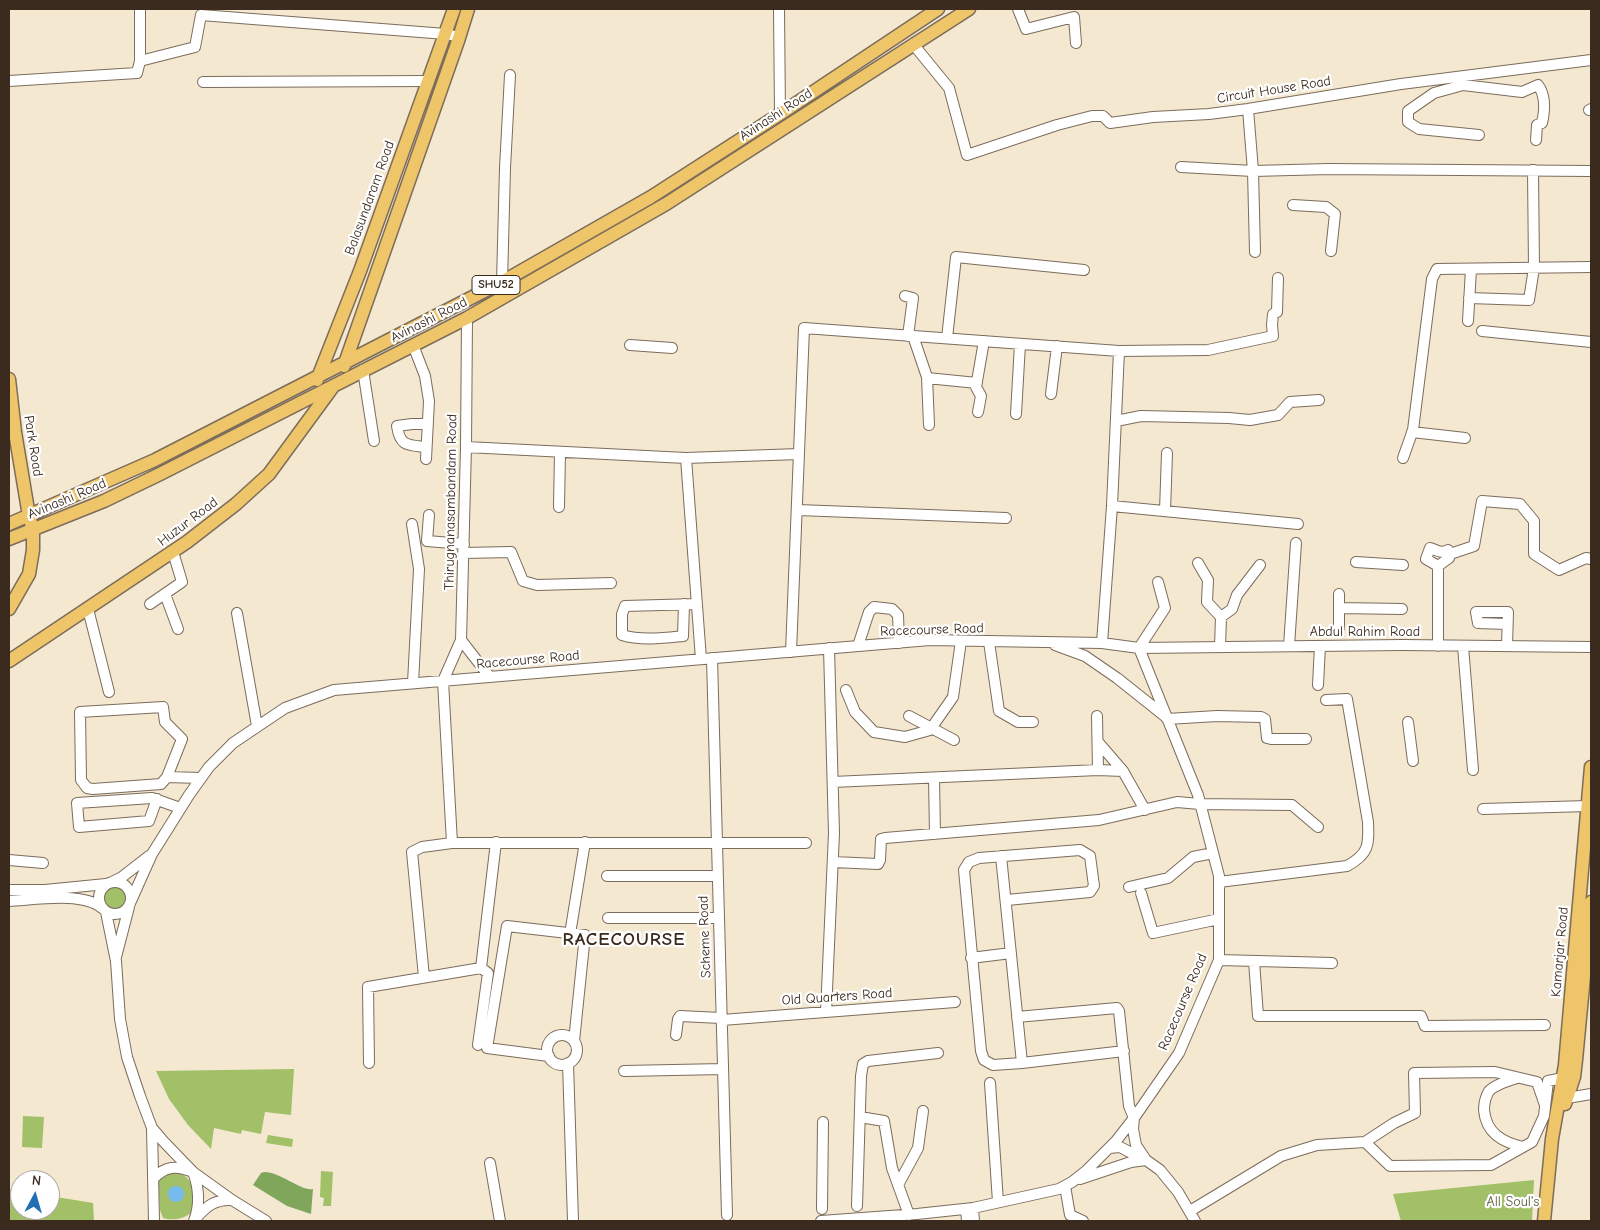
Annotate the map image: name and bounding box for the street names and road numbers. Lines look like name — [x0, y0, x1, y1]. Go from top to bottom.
street label: Circuit House Road — [1216, 73, 1332, 107]
street label: Avinashi Road — [736, 85, 816, 145]
street label: Balasundaram Road — [341, 138, 399, 258]
road number: SHU52 — [472, 276, 520, 294]
street label: Avinashi Road — [388, 294, 470, 346]
street label: Park Road — [20, 414, 46, 478]
street label: Thirugnanasambandam Road — [441, 414, 461, 590]
street label: Avinashi Road — [25, 475, 109, 523]
street label: Huzur Road — [155, 494, 221, 550]
street label: Racecourse Road — [880, 620, 984, 640]
street label: Abdul Rahim Road — [1310, 624, 1420, 640]
street label: Racecourse Road — [476, 647, 580, 673]
street label: Scheme Road — [695, 895, 715, 979]
street label: Kamarjar Road — [1548, 906, 1572, 998]
street label: Racecourse Road — [1155, 951, 1211, 1053]
street label: Old Quarters Road — [781, 985, 893, 1009]

